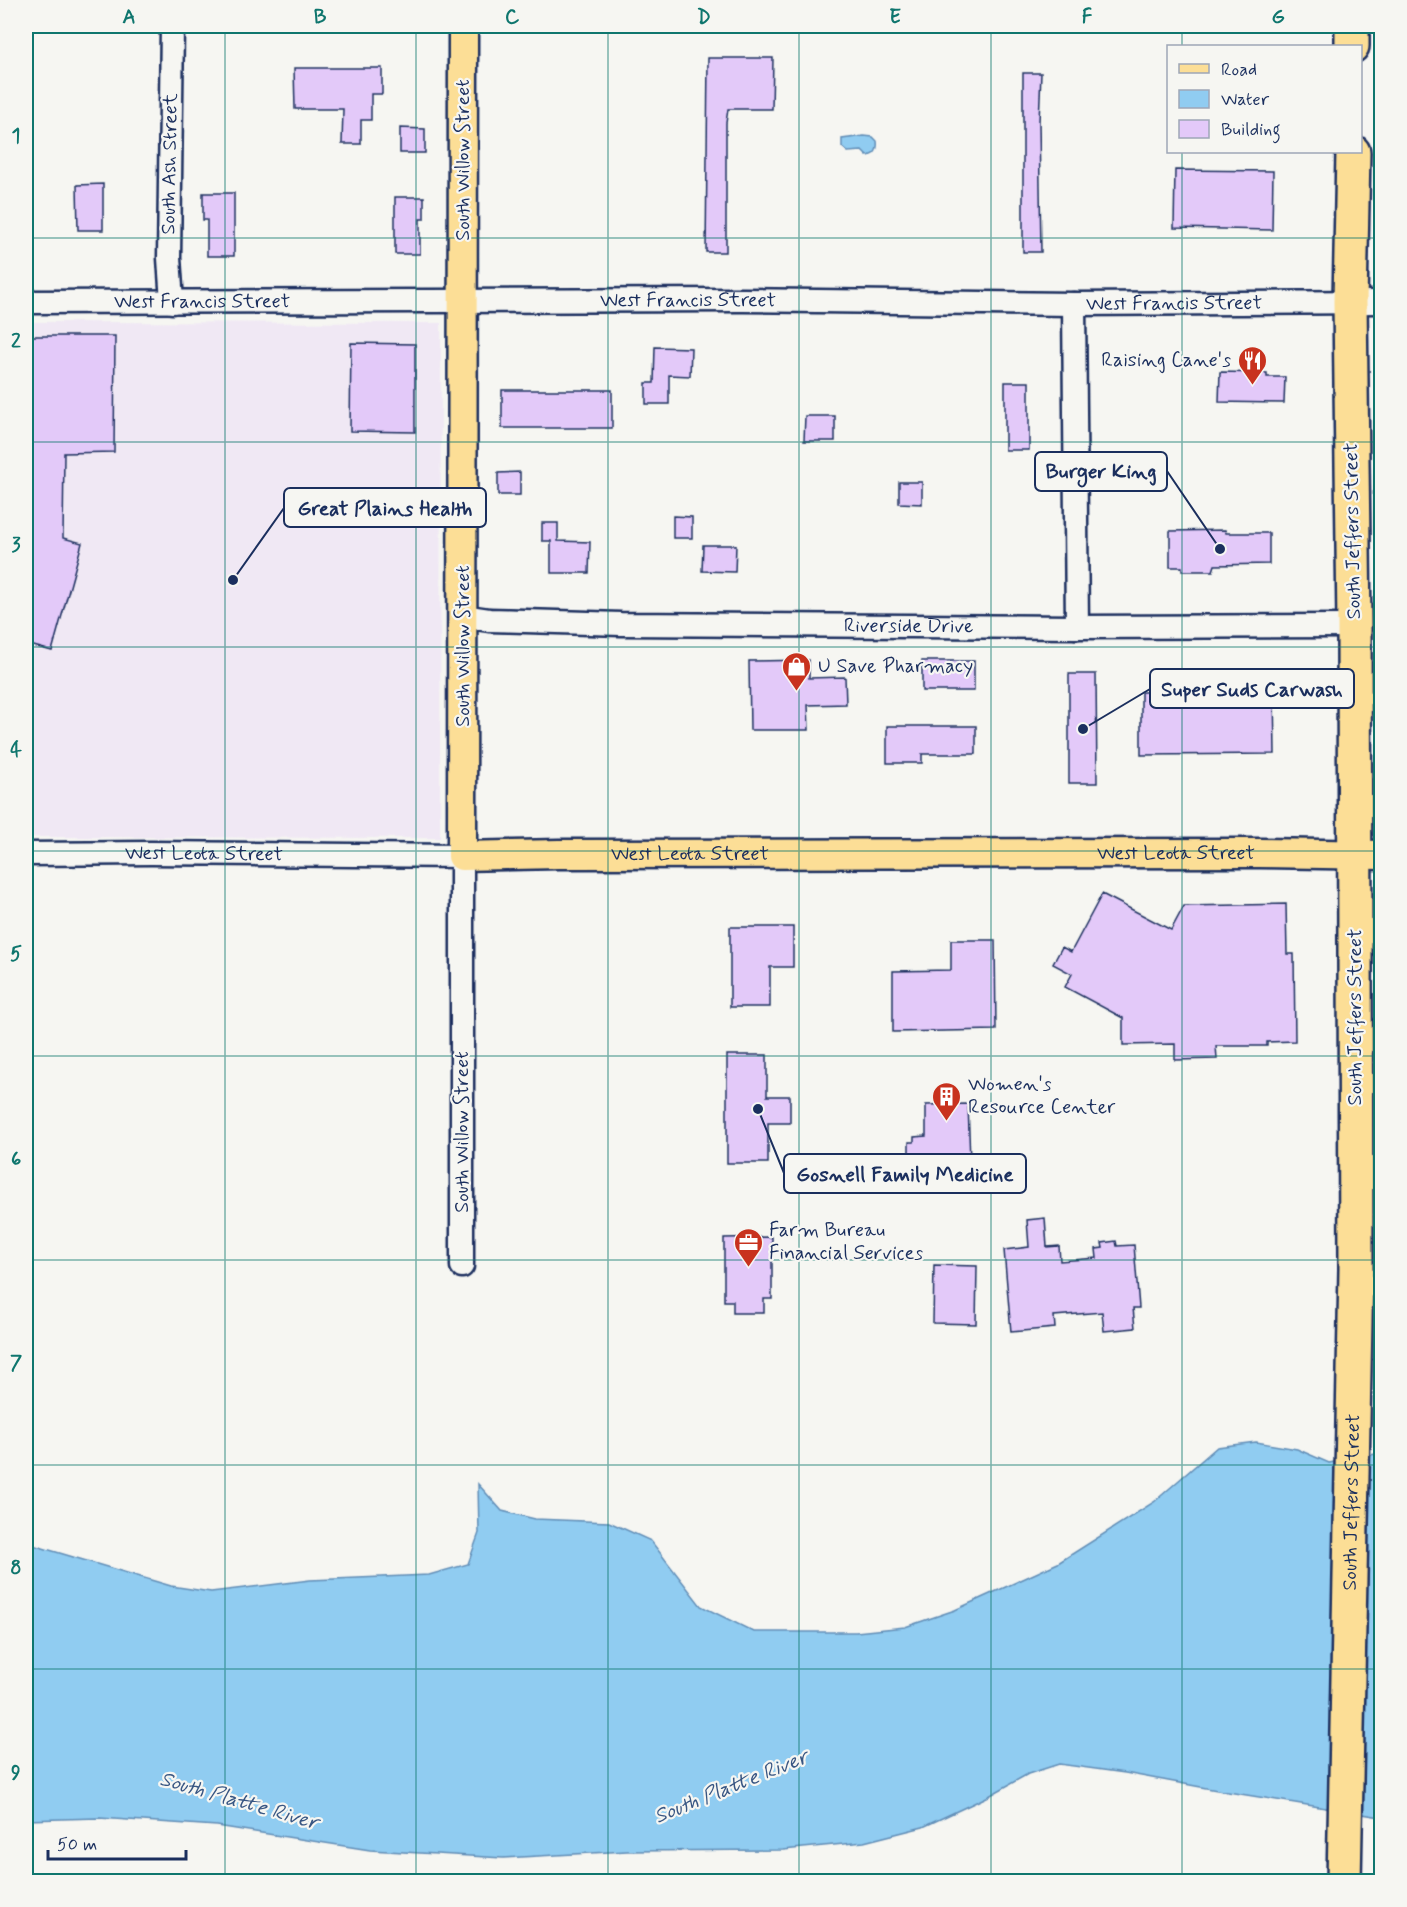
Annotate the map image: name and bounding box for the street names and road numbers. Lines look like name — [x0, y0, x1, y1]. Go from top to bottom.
street label: South Willow Street — [450, 79, 477, 241]
street label: South Ash Street — [155, 93, 185, 235]
street label: West Francis Street — [600, 286, 776, 314]
street label: West Francis Street — [114, 288, 290, 315]
street label: West Francis Street — [1086, 289, 1262, 317]
street label: South Jeffers Street — [1338, 442, 1368, 620]
street label: South Willow Street — [450, 565, 477, 727]
street label: Riverside Drive — [844, 612, 974, 640]
street label: West Leota Street — [125, 839, 283, 868]
street label: West Leota Street — [611, 840, 769, 867]
street label: West Leota Street — [1097, 840, 1255, 867]
street label: South Jeffers Street — [1342, 929, 1369, 1105]
street label: South Willow Street — [449, 1051, 476, 1213]
street label: South Jeffers Street — [1336, 1413, 1367, 1591]

